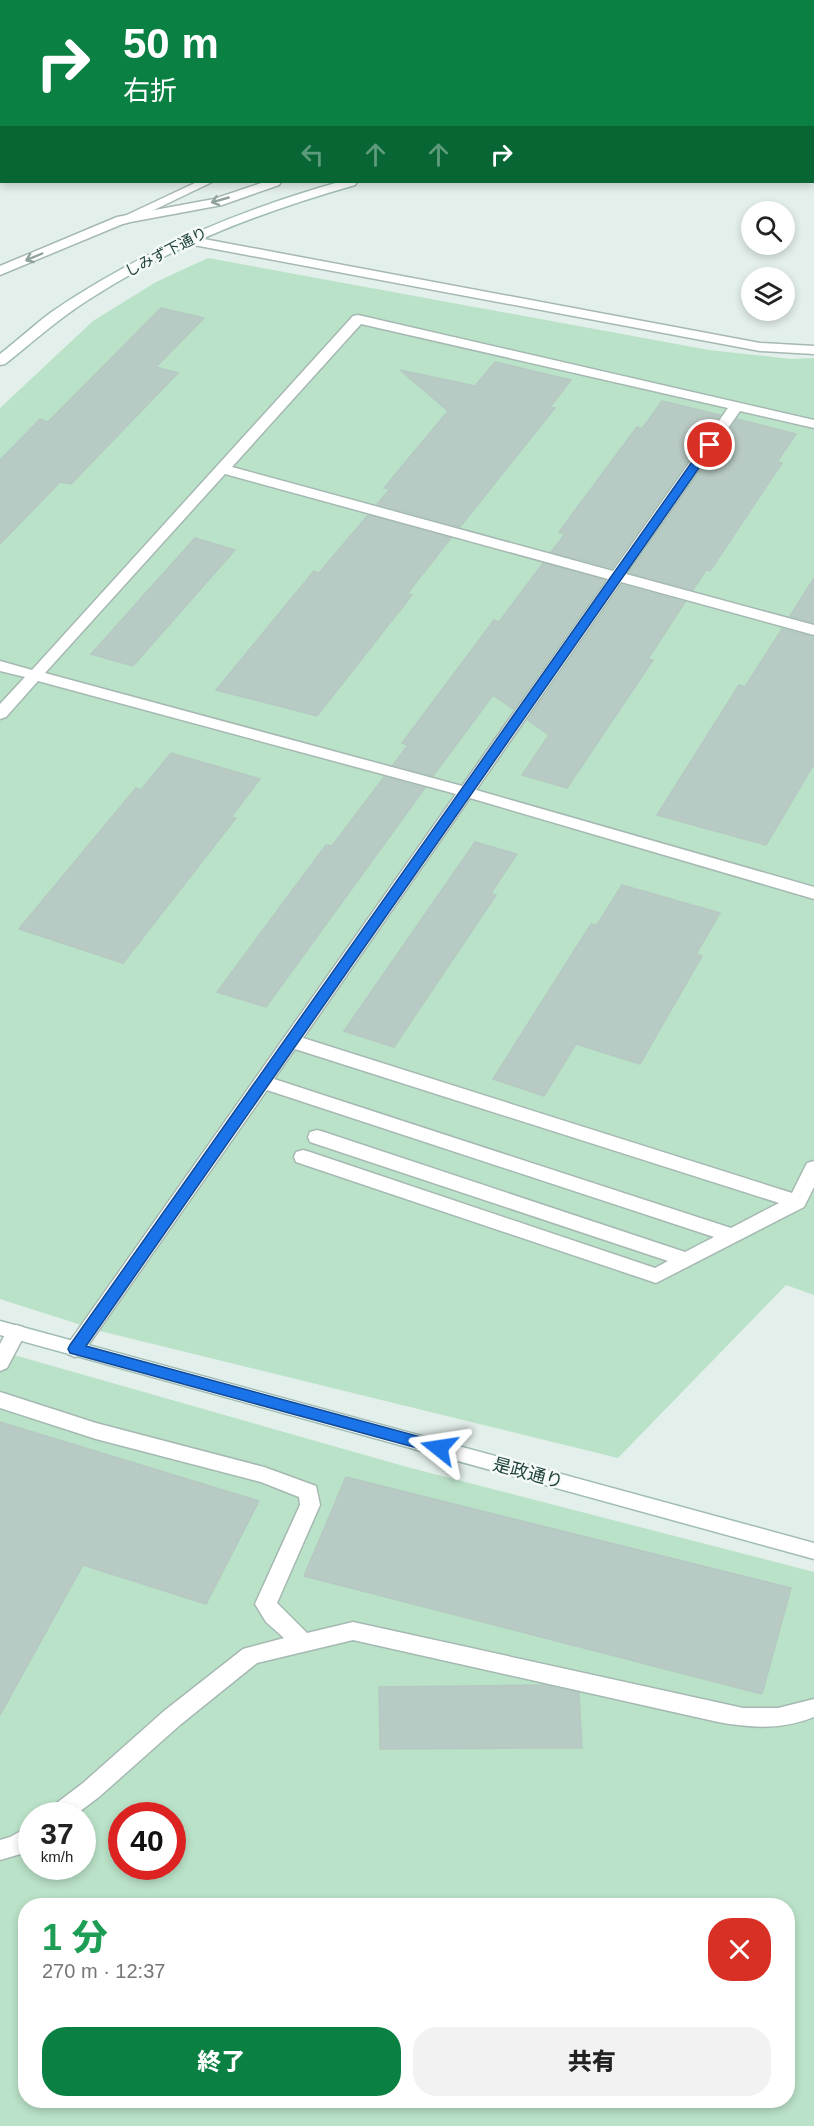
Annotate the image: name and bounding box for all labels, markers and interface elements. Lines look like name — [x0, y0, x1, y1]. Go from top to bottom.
text: 50 m — [123, 20, 219, 67]
icon: right — [24, 24, 102, 102]
text: 右折 — [123, 76, 177, 106]
icon: left — [296, 138, 329, 171]
icon: ahead — [359, 138, 392, 171]
icon: ahead — [422, 138, 455, 171]
icon: right — [485, 138, 518, 171]
one-way arrow — [211, 195, 230, 206]
map controls — [741, 201, 795, 321]
button: search — [741, 201, 795, 255]
street label: しみず下通り — [122, 224, 210, 280]
one-way arrow — [25, 252, 44, 263]
button: layers — [741, 267, 795, 321]
pin — [684, 419, 735, 470]
icon: arrive — [693, 428, 726, 461]
position arrow — [407, 1416, 471, 1480]
street label: 是政通り — [491, 1454, 565, 1492]
speed limit sign: 40 — [108, 1802, 186, 1880]
text: 37 — [40, 1817, 74, 1850]
text: km/h — [41, 1848, 73, 1865]
text: 1 分 — [42, 1917, 108, 1958]
button: close — [708, 1918, 771, 1981]
text: 270 m · 12:37 — [42, 1960, 165, 1982]
button: 終了 — [42, 2027, 401, 2096]
button: 共有 — [413, 2027, 771, 2096]

